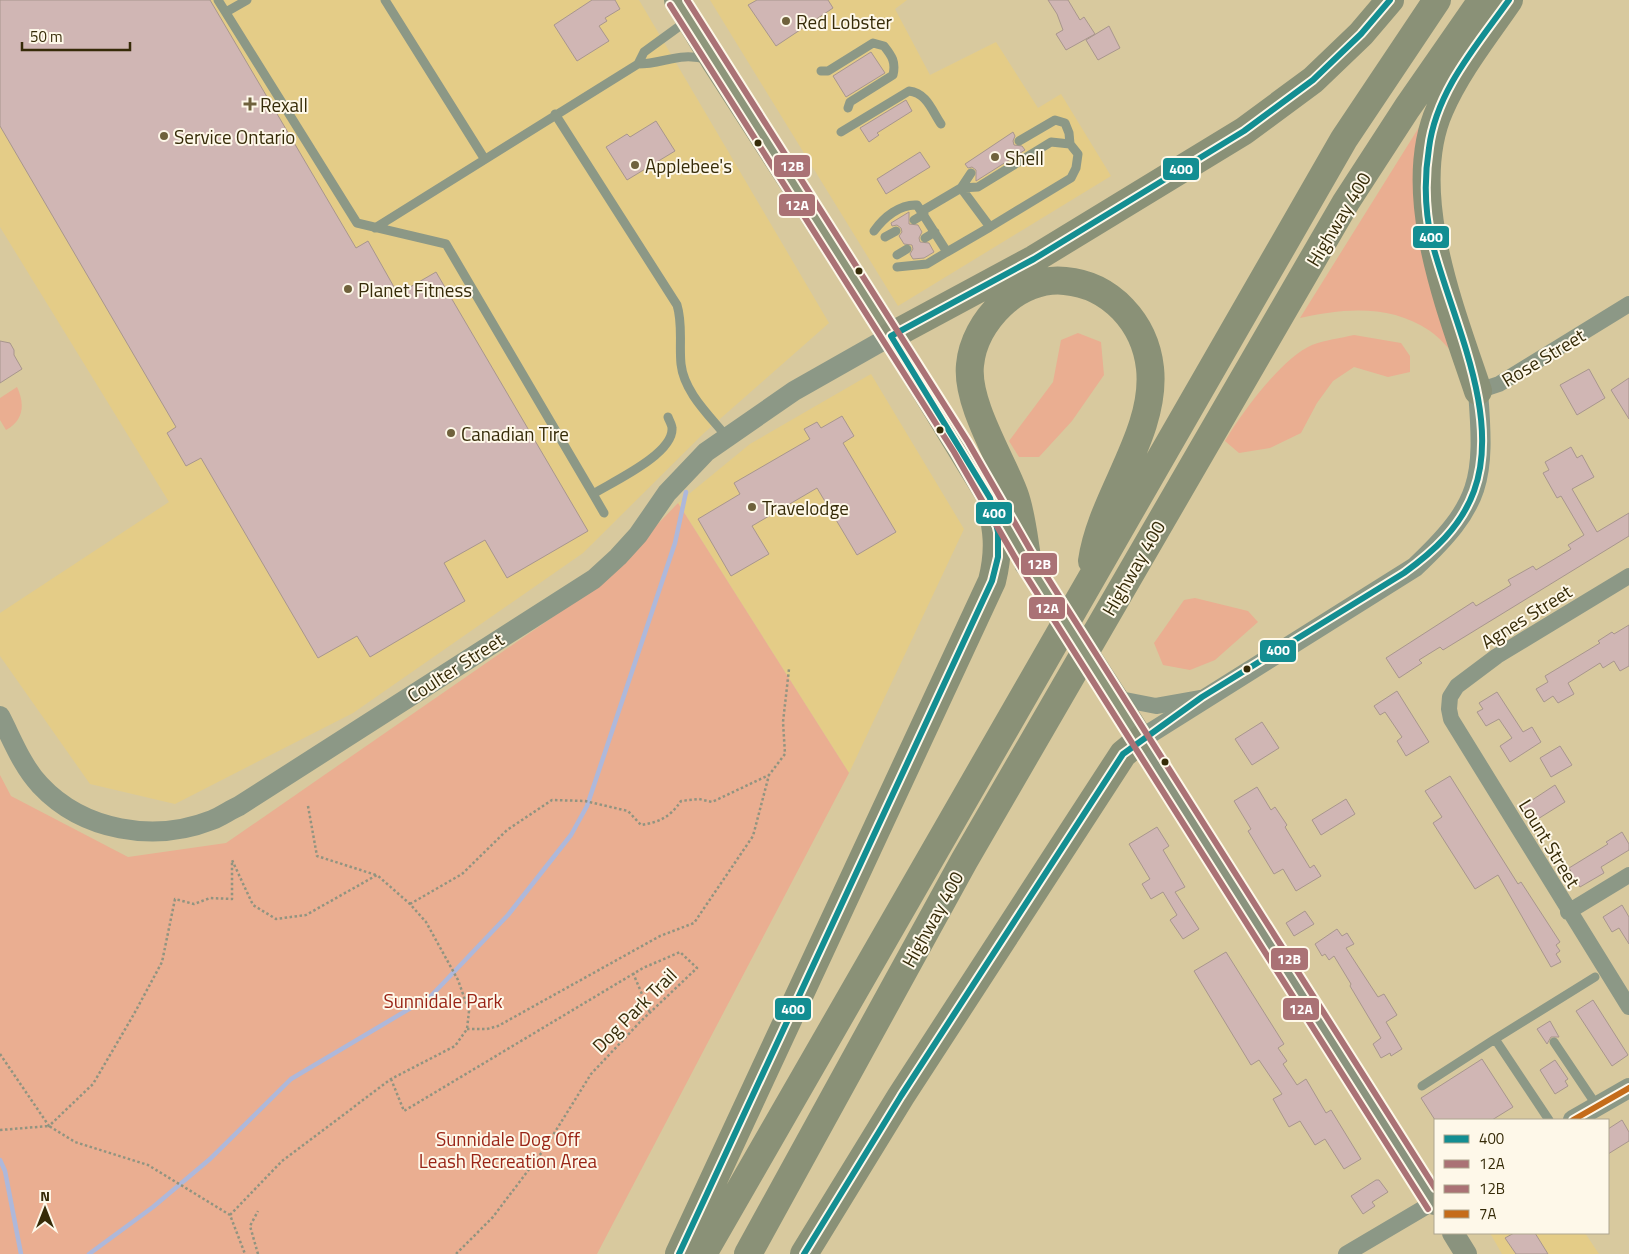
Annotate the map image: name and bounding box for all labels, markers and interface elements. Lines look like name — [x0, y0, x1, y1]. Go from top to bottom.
place label: Red Lobster — [796, 7, 892, 36]
marker: Red Lobster — [780, 15, 792, 27]
scale bar — [22, 20, 130, 52]
text: 50 m — [30, 25, 63, 48]
place label: Rexall — [260, 90, 308, 119]
marker: Rexall — [244, 98, 256, 110]
place label: Service Ontario — [174, 122, 295, 151]
marker: Service Ontario — [158, 130, 170, 142]
unlabelled marker — [753, 138, 763, 148]
place label: Shell — [1005, 143, 1044, 172]
place label: Applebee's — [645, 151, 732, 180]
marker: Shell — [989, 151, 1001, 163]
line badge: 12B — [773, 154, 811, 178]
text: 12B — [780, 155, 804, 176]
line badge: 400 — [1162, 157, 1200, 181]
text: 400 — [1169, 158, 1193, 179]
marker: Applebee's — [629, 159, 641, 171]
street label: Highway 400 — [1298, 166, 1378, 272]
line badge: 12A — [778, 193, 816, 217]
text: 12A — [785, 194, 810, 215]
line badge: 400 — [1412, 225, 1450, 249]
text: 400 — [1419, 226, 1443, 247]
unlabelled marker — [854, 266, 864, 276]
place label: Planet Fitness — [358, 275, 472, 304]
marker: Planet Fitness — [342, 283, 354, 295]
street label: Rose Street — [1496, 320, 1591, 393]
place label: Canadian Tire — [461, 419, 569, 448]
unlabelled marker — [935, 425, 945, 435]
marker: Canadian Tire — [445, 427, 457, 439]
place label: Travelodge — [762, 493, 849, 522]
marker: Travelodge — [746, 501, 758, 513]
line badge: 400 — [975, 501, 1013, 525]
text: 400 — [982, 502, 1006, 523]
street label: Highway 400 — [1094, 515, 1172, 621]
line badge: 12B — [1020, 552, 1058, 576]
text: 12B — [1027, 553, 1051, 574]
street label: Agnes Street — [1475, 576, 1578, 656]
line badge: 12A — [1028, 596, 1066, 620]
text: 12A — [1035, 597, 1060, 618]
street label: Coulter Street — [401, 625, 510, 709]
line badge: 400 — [1259, 639, 1297, 663]
text: 400 — [1266, 639, 1290, 660]
unlabelled marker — [1242, 664, 1252, 674]
unlabelled marker — [1160, 757, 1170, 767]
street label: Lount Street — [1512, 793, 1588, 893]
street label: Highway 400 — [894, 866, 970, 972]
line badge: 12B — [1270, 947, 1309, 971]
text: 12B — [1277, 948, 1301, 969]
street label: Dog Park Trail — [585, 961, 683, 1059]
park label: Sunnidale Park — [383, 986, 503, 1015]
line badge: 400 — [774, 997, 812, 1021]
line badge: 12A — [1282, 997, 1320, 1021]
text: 400 — [781, 998, 805, 1019]
text: 12A — [1289, 998, 1314, 1019]
legend — [1434, 1119, 1609, 1234]
park label: Sunnidale Dog Off Leash Recreation Area — [419, 1124, 598, 1175]
text: 400 — [1479, 1127, 1504, 1150]
text: 12A — [1479, 1152, 1505, 1175]
text: 12B — [1479, 1177, 1505, 1200]
north arrow — [20, 1184, 70, 1234]
text: N — [40, 1185, 50, 1206]
text: 7A — [1479, 1202, 1496, 1225]

